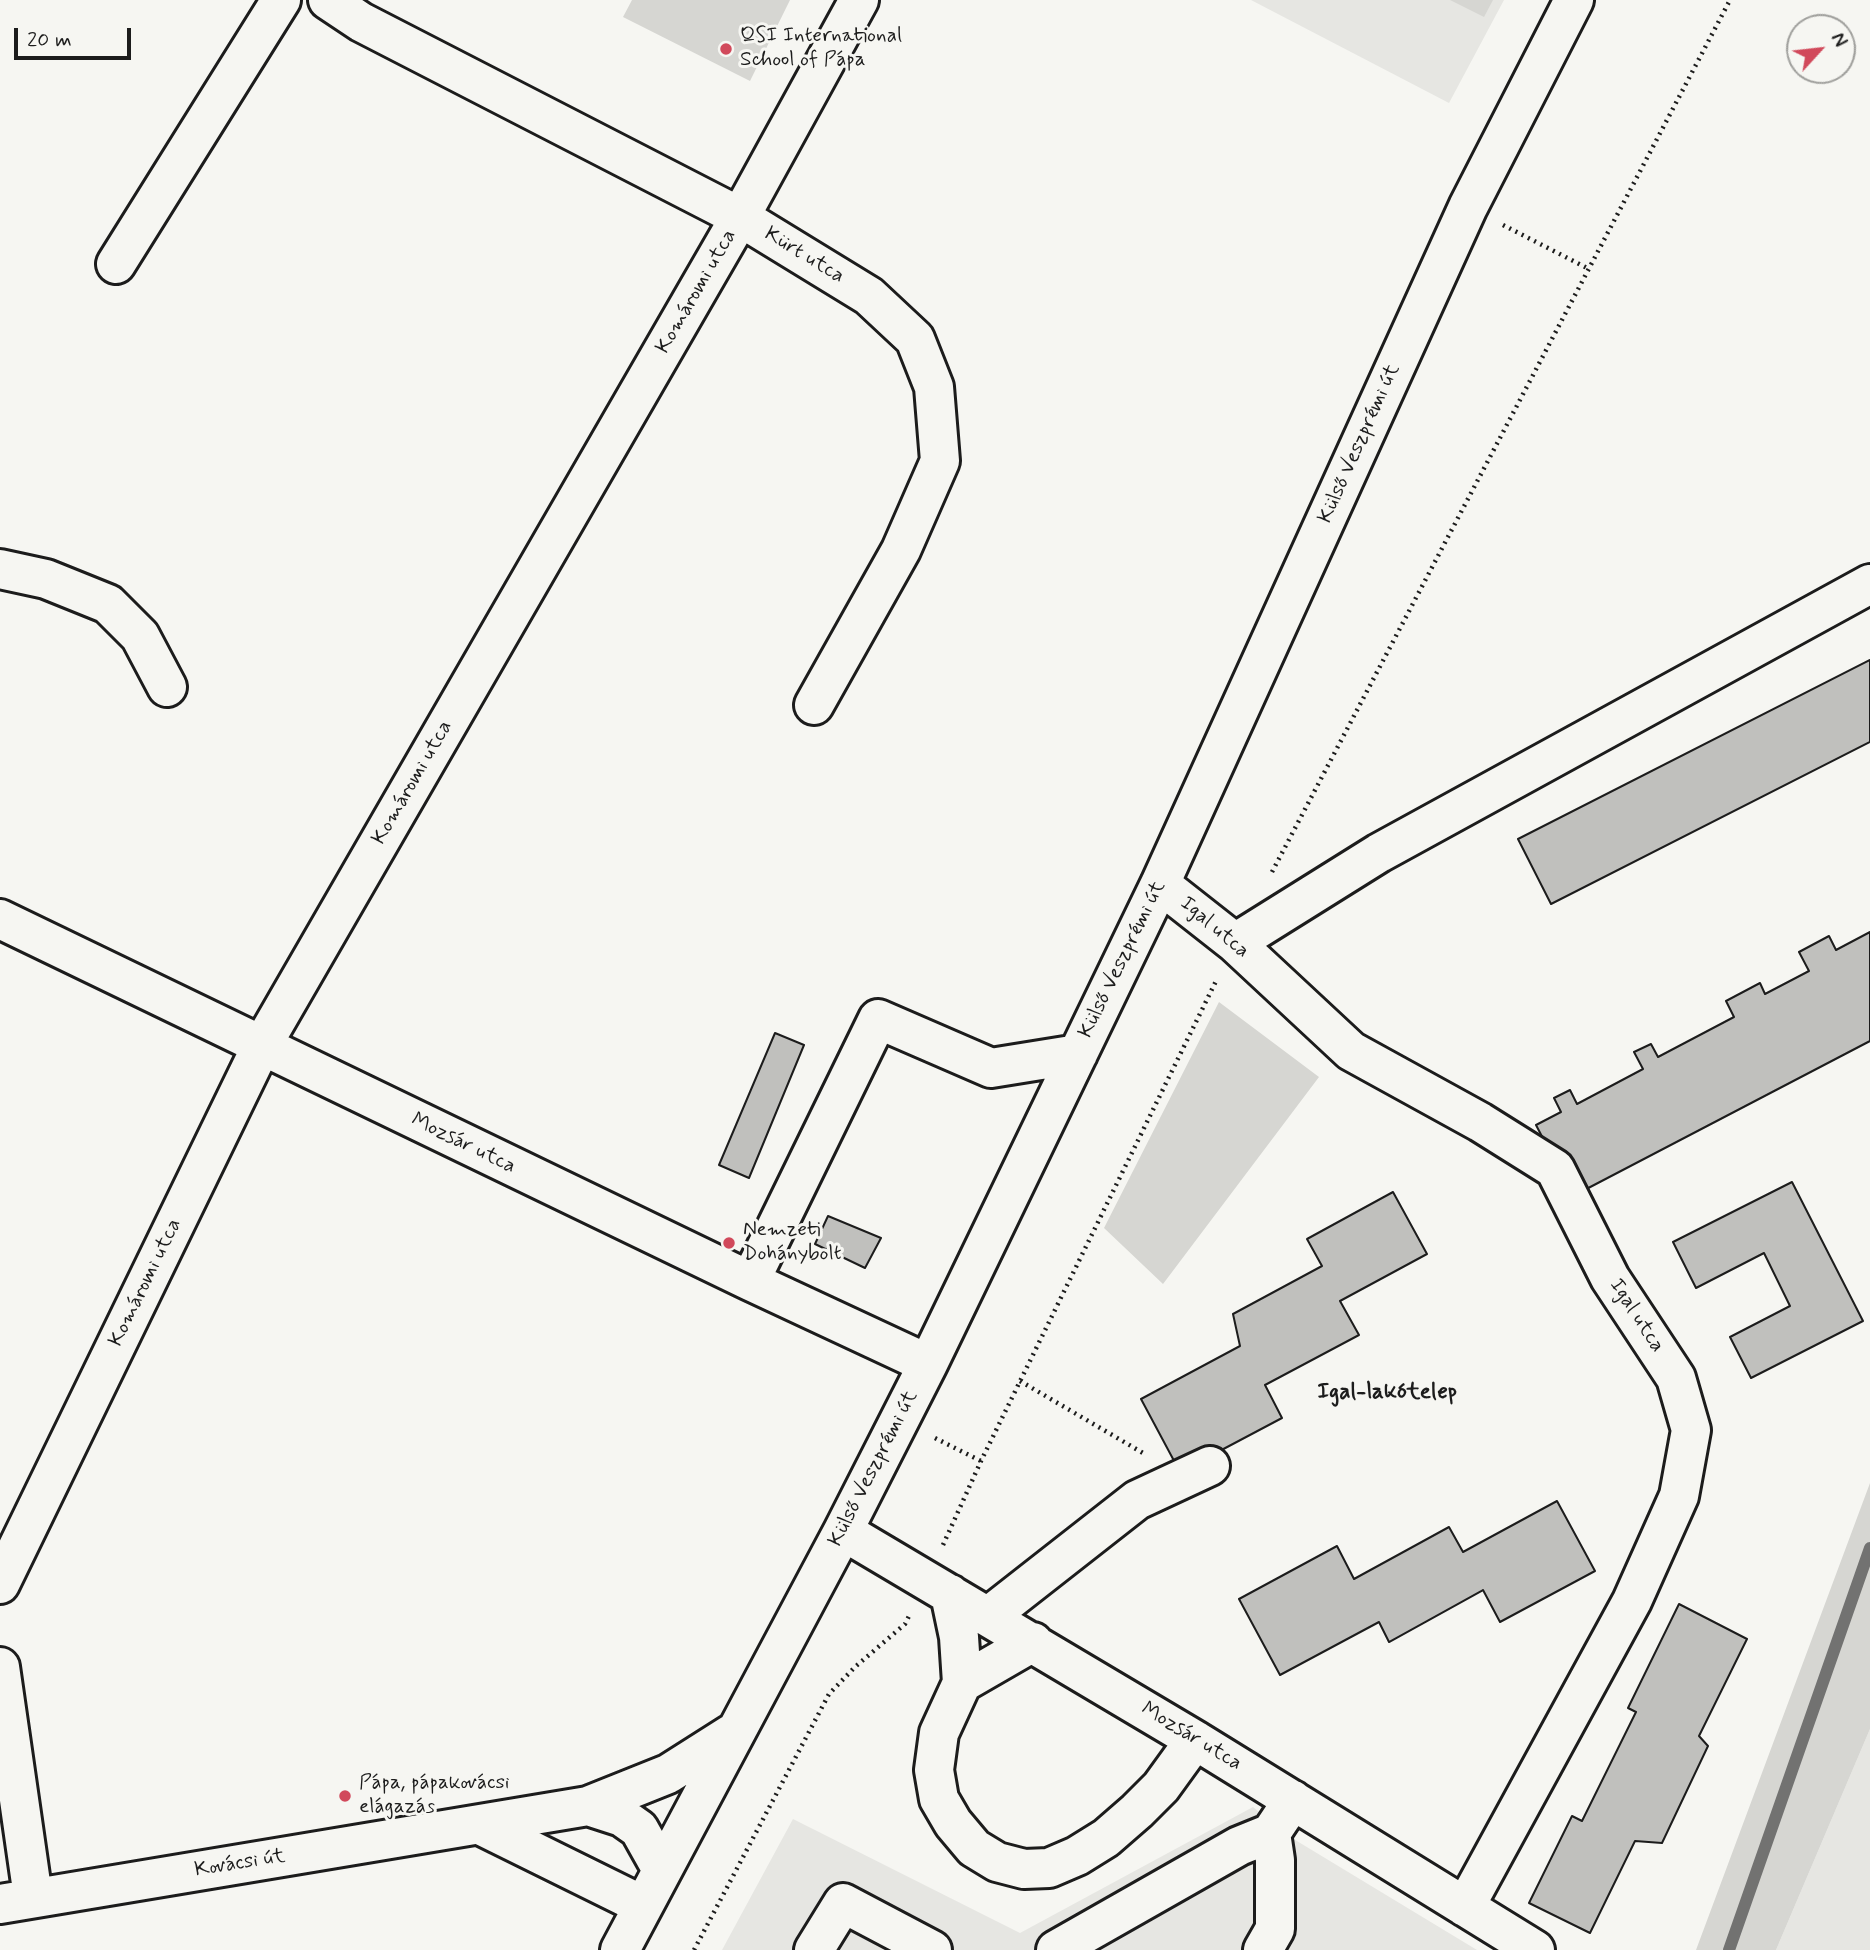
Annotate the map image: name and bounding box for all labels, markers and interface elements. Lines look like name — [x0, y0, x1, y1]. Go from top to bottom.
scale bar — [18, 14, 135, 58]
north arrow — [1786, 14, 1856, 84]
place label: QSI International School of Pápa — [740, 24, 902, 74]
text: 20 m — [27, 26, 72, 54]
text: N — [1824, 29, 1852, 51]
marker: QSI International School of Pápa — [718, 41, 734, 57]
street label: Kürt utca — [759, 222, 849, 290]
street label: Komáromi utca — [651, 225, 743, 359]
street label: Külső Veszprémi út — [1314, 360, 1406, 528]
street label: Komáromi utca — [367, 716, 459, 850]
street label: Külső Veszprémi út — [1074, 877, 1172, 1043]
street label: Igal utca — [1174, 892, 1254, 964]
street label: Mozsár utca — [407, 1108, 519, 1180]
street label: Komáromi utca — [104, 1215, 188, 1351]
place label: Nemzeti Dohánybolt — [743, 1218, 842, 1268]
marker: Nemzeti Dohánybolt — [721, 1235, 737, 1251]
street label: Igal utca — [1603, 1274, 1669, 1358]
district label: Igal-lakótelep — [1317, 1379, 1457, 1407]
street label: Külső Veszprémi út — [824, 1387, 924, 1551]
street label: Mozsár utca — [1136, 1697, 1246, 1777]
place label: Pápa, pápakovácsi elágazás — [359, 1771, 510, 1821]
marker: Pápa, pápakovácsi elágazás — [337, 1788, 353, 1804]
street label: Kovácsi út — [193, 1844, 287, 1884]

